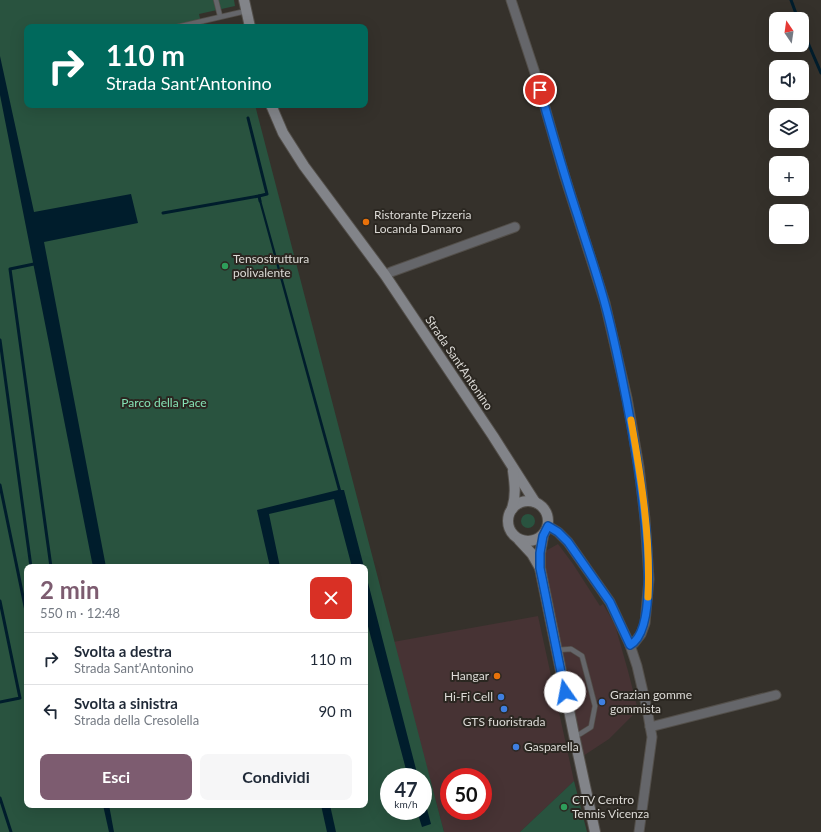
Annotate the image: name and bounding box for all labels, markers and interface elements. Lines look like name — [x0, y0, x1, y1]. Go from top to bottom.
north arrow — [769, 12, 809, 52]
map controls — [769, 12, 809, 244]
text: 110 m — [106, 38, 185, 72]
icon: right — [40, 40, 92, 92]
button: sound — [769, 60, 809, 100]
text: Strada Sant'Antonino — [106, 72, 272, 94]
pin — [523, 73, 557, 107]
icon: arrive — [529, 79, 551, 101]
button: layers — [769, 108, 809, 148]
button: + — [769, 156, 809, 196]
button: − — [769, 204, 809, 244]
place label: Ristorante Pizzeria Locanda Damaro — [374, 207, 471, 236]
marker: Ristorante Pizzeria Locanda Damaro — [361, 217, 371, 227]
place label: Tensostruttura polivalente — [233, 251, 309, 280]
marker: Tensostruttura polivalente — [220, 261, 230, 271]
street label: Strada Sant'Antonino — [422, 313, 497, 413]
park label: Parco della Pace — [121, 395, 207, 410]
text: 2 min — [40, 575, 100, 604]
button: close — [310, 577, 352, 619]
text: 550 m · 12:48 — [40, 605, 120, 621]
text: Svolta a destra — [74, 642, 172, 660]
icon: right — [40, 648, 62, 670]
text: 110 m — [310, 650, 352, 668]
text: Strada Sant'Antonino — [74, 660, 194, 676]
place label: Hangar — [451, 668, 490, 683]
marker: Hangar — [492, 671, 502, 681]
position arrow — [544, 671, 586, 713]
place label: Grazian gomme gommista — [610, 687, 692, 716]
place label: Hi-Fi Cell — [444, 689, 493, 704]
marker: Hi-Fi Cell — [496, 692, 506, 702]
text: Svolta a sinistra — [74, 694, 178, 712]
marker: Grazian gomme gommista — [597, 697, 607, 707]
icon: left — [40, 700, 62, 722]
text: 90 m — [318, 702, 352, 720]
marker: GTS fuoristrada — [499, 704, 509, 714]
text: Strada della Cresolella — [74, 712, 199, 728]
place label: GTS fuoristrada — [463, 714, 545, 729]
place label: Gasparella — [524, 739, 579, 754]
marker: Gasparella — [511, 742, 521, 752]
button: Esci — [40, 754, 192, 800]
button: Condividi — [200, 754, 352, 800]
speed limit sign: 50 — [440, 768, 492, 820]
text: 47 — [394, 777, 418, 801]
place label: CTV Centro Tennis Vicenza — [572, 792, 649, 821]
text: km/h — [394, 798, 418, 810]
marker: CTV Centro Tennis Vicenza — [559, 802, 569, 812]

